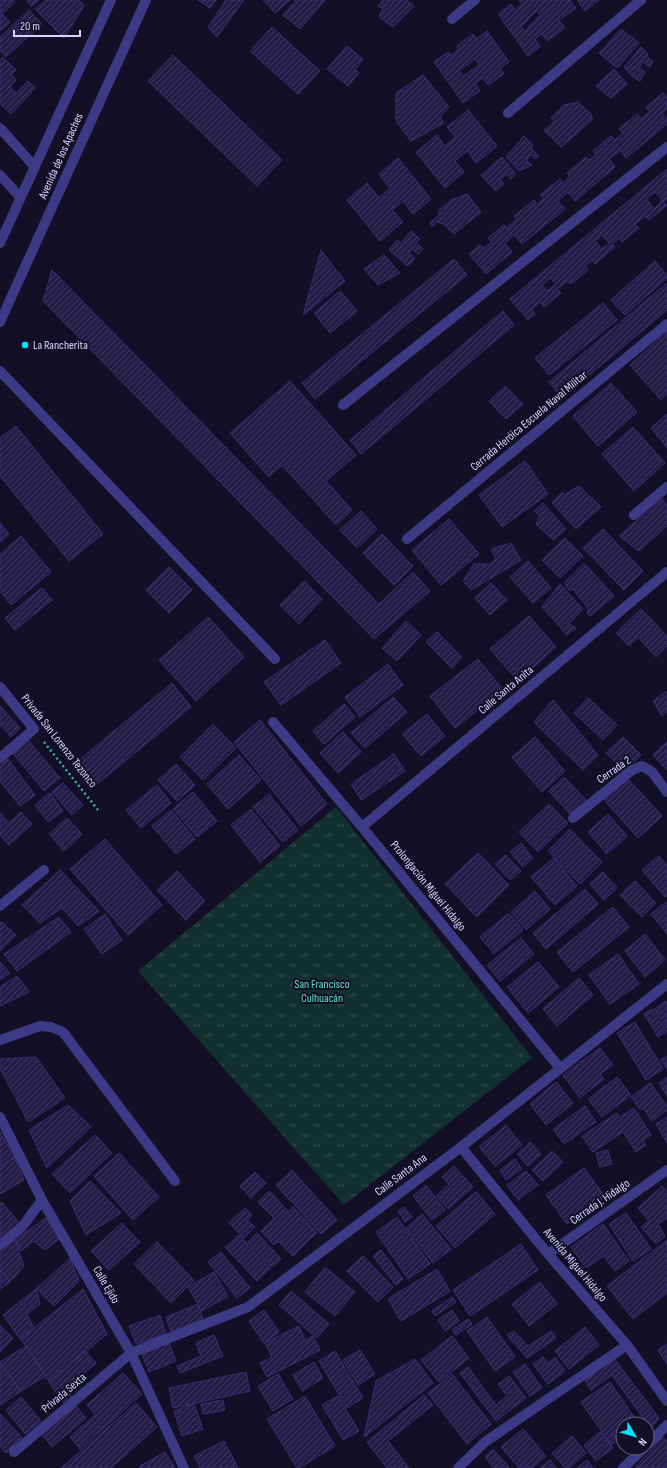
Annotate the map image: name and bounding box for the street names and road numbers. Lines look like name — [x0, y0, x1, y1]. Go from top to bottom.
street label: Avenida de los Apaches — [35, 111, 87, 202]
street label: Cerrada Heróica Escuela Naval Militar — [467, 367, 591, 474]
street label: Calle Santa Anita — [475, 662, 537, 717]
street label: Privada San Lorenzo Tezonco — [18, 691, 100, 791]
street label: Cerrada 2 — [594, 753, 634, 787]
street label: Prolongación Miguel Hidalgo — [387, 838, 469, 934]
street label: Calle Santa Ana — [372, 1150, 430, 1200]
street label: Cerrada J. Hidalgo — [567, 1176, 633, 1228]
street label: Avenida Miguel Hidalgo — [539, 1224, 610, 1305]
street label: Calle Ejido — [89, 1264, 123, 1306]
street label: Privada Sexta — [39, 1370, 90, 1416]

